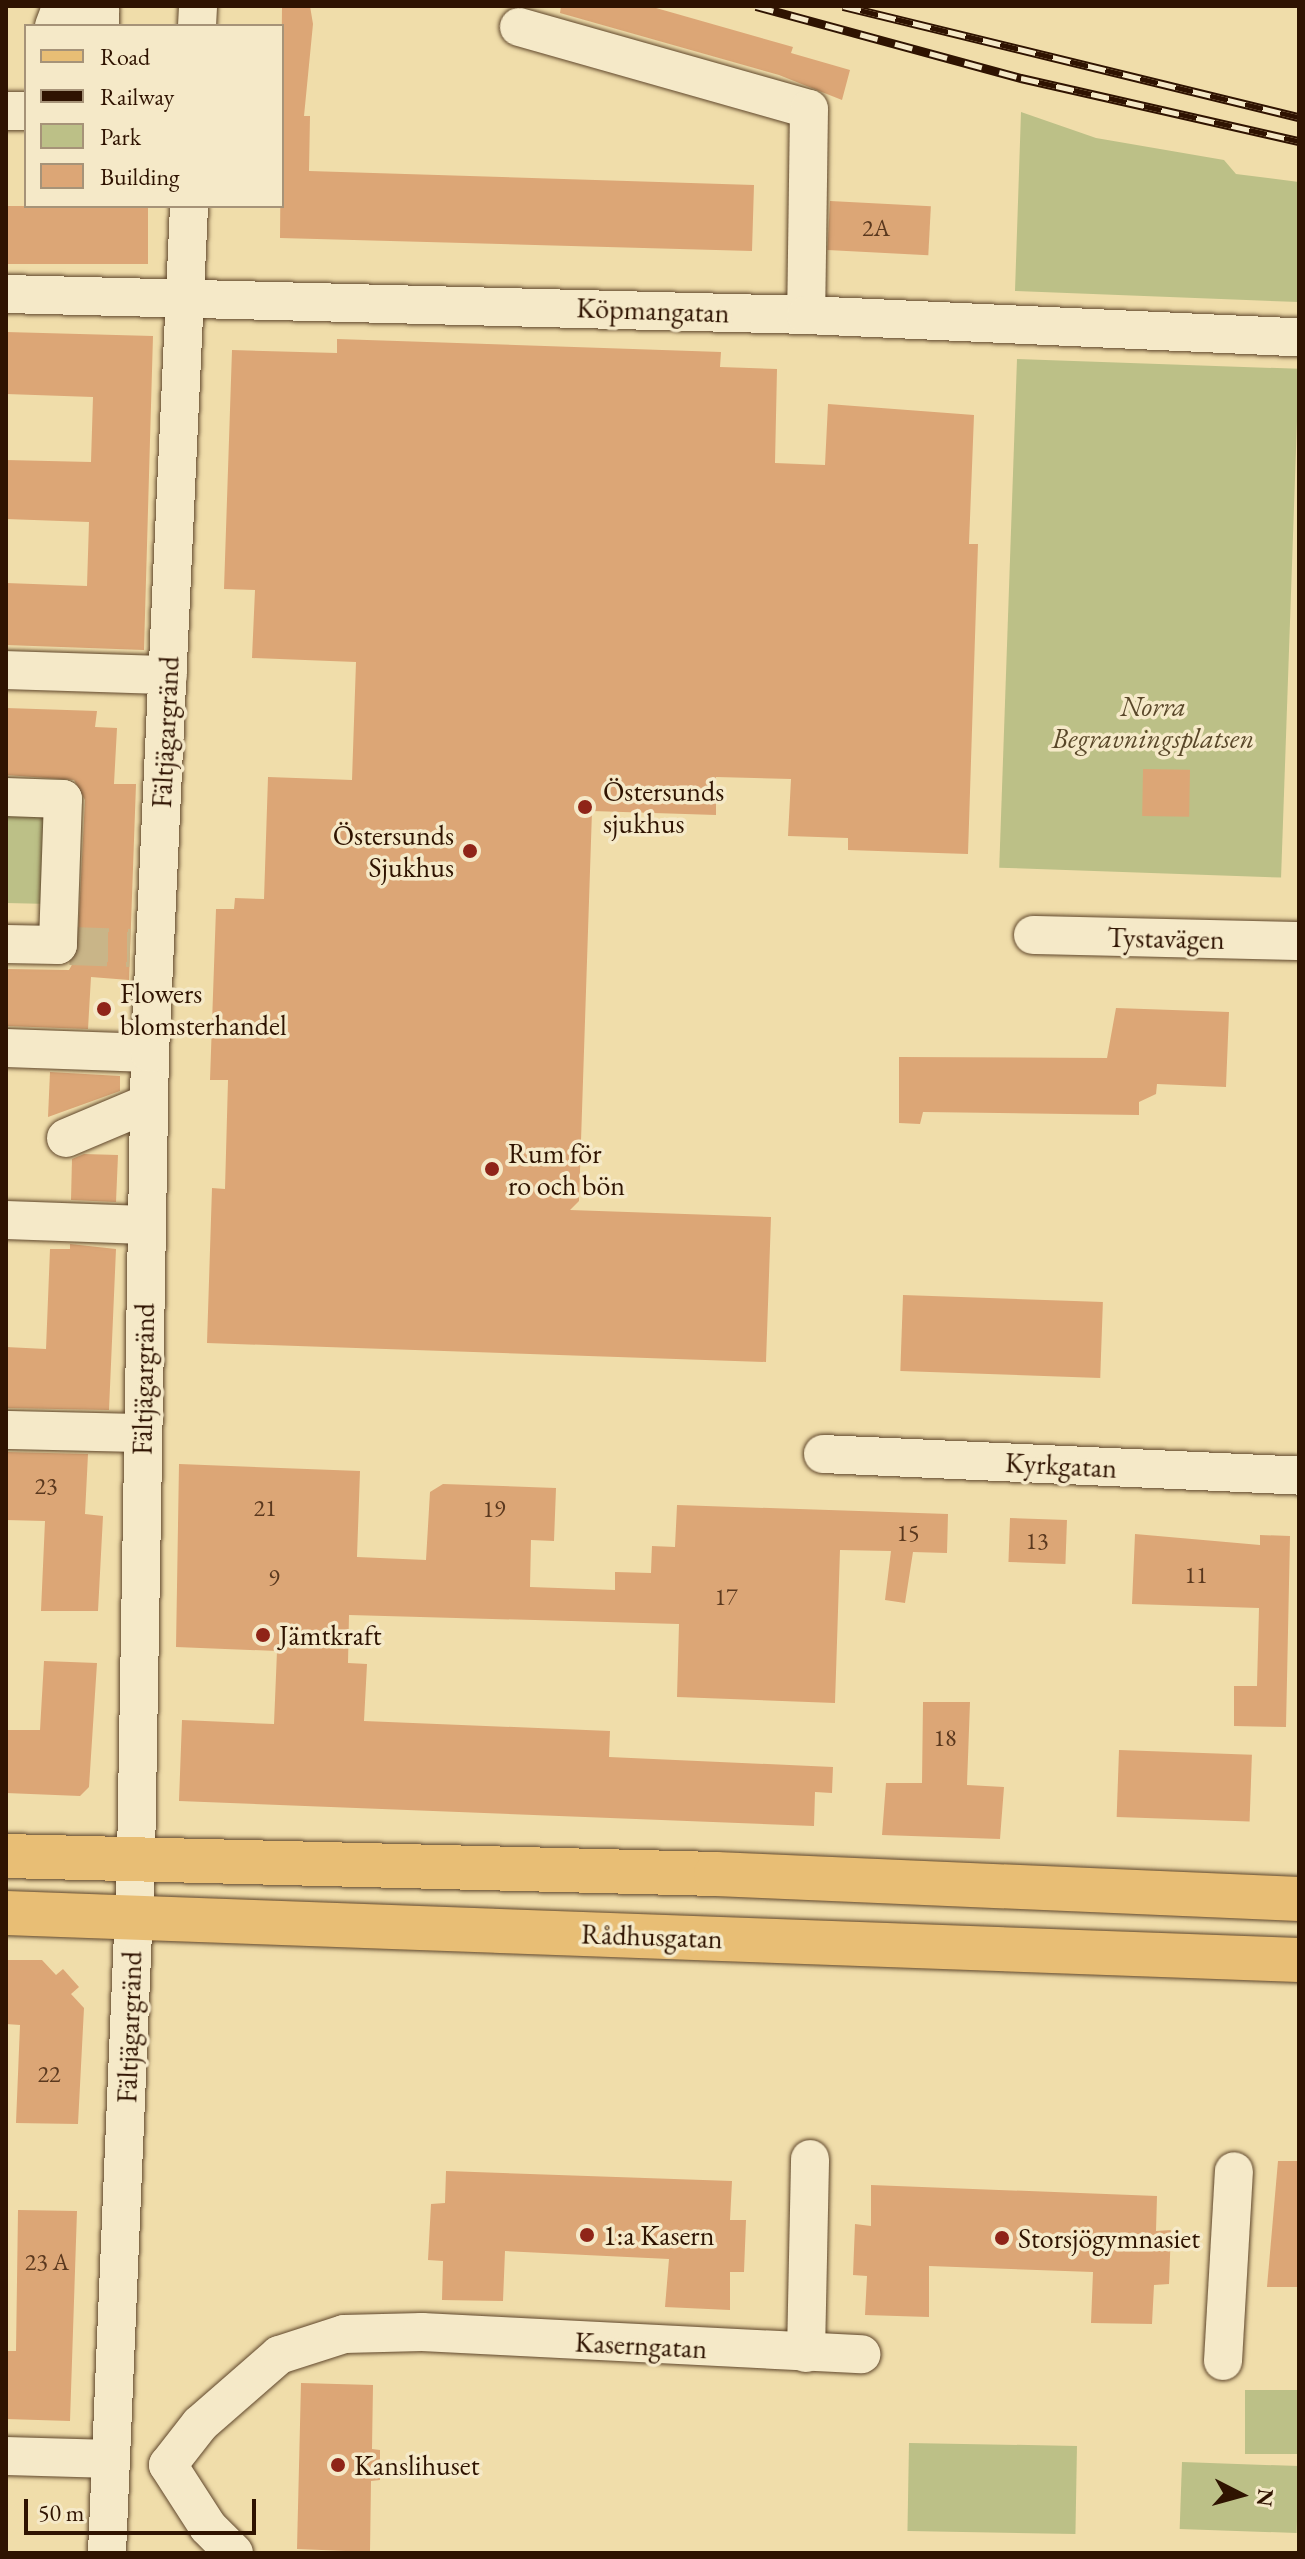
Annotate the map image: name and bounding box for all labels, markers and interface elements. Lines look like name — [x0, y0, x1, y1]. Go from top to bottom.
legend — [24, 24, 284, 208]
text: Road — [100, 41, 150, 72]
text: Railway — [100, 81, 174, 112]
text: Park — [100, 121, 141, 152]
text: Building — [100, 161, 180, 192]
house number: 2A — [862, 214, 890, 242]
street label: Köpmangatan — [576, 291, 730, 329]
street label: Fältjägargränd — [144, 655, 186, 809]
park label: Norra Begravningsplatsen — [1052, 689, 1254, 755]
place label: Östersunds sjukhus — [603, 774, 724, 840]
marker: Östersunds sjukhus — [574, 796, 596, 818]
place label: Östersunds Sjukhus — [333, 818, 454, 884]
marker: Östersunds Sjukhus — [461, 842, 479, 860]
street label: Tystavägen — [1107, 920, 1225, 956]
place label: Flowers blomsterhandel — [120, 976, 287, 1042]
marker: Flowers blomsterhandel — [95, 1000, 113, 1018]
place label: Rum för ro och bön — [508, 1136, 625, 1202]
marker: Rum för ro och bön — [483, 1160, 501, 1178]
street label: Fältjägargränd — [125, 1303, 161, 1455]
street label: Kyrkgatan — [1004, 1445, 1118, 1485]
house number: 23 — [34, 1472, 58, 1500]
house number: 21 — [253, 1494, 277, 1522]
house number: 19 — [482, 1495, 506, 1523]
house number: 15 — [896, 1519, 920, 1547]
house number: 13 — [1025, 1527, 1049, 1555]
house number: 11 — [1184, 1561, 1208, 1589]
house number: 9 — [268, 1564, 280, 1592]
house number: 17 — [714, 1583, 738, 1611]
place label: Jämtkraft — [279, 1618, 382, 1652]
marker: Jämtkraft — [254, 1626, 272, 1644]
house number: 18 — [933, 1724, 957, 1752]
street label: Rådhusgatan — [581, 1917, 723, 1955]
street label: Fältjägargränd — [110, 1950, 148, 2104]
house number: 22 — [37, 2060, 61, 2088]
place label: 1:a Kasern — [603, 2218, 714, 2252]
place label: Storsjögymnasiet — [1018, 2221, 1200, 2255]
marker: 1:a Kasern — [578, 2226, 596, 2244]
marker: Storsjögymnasiet — [993, 2229, 1011, 2247]
house number: 23 A — [25, 2248, 69, 2276]
street label: Kaserngatan — [574, 2325, 708, 2365]
place label: Kanslihuset — [354, 2448, 480, 2482]
north arrow — [1201, 2455, 1281, 2535]
marker: Kanslihuset — [329, 2456, 347, 2474]
scale bar — [28, 2483, 260, 2533]
text: N — [1250, 2487, 1281, 2508]
text: 50 m — [38, 2497, 85, 2528]

